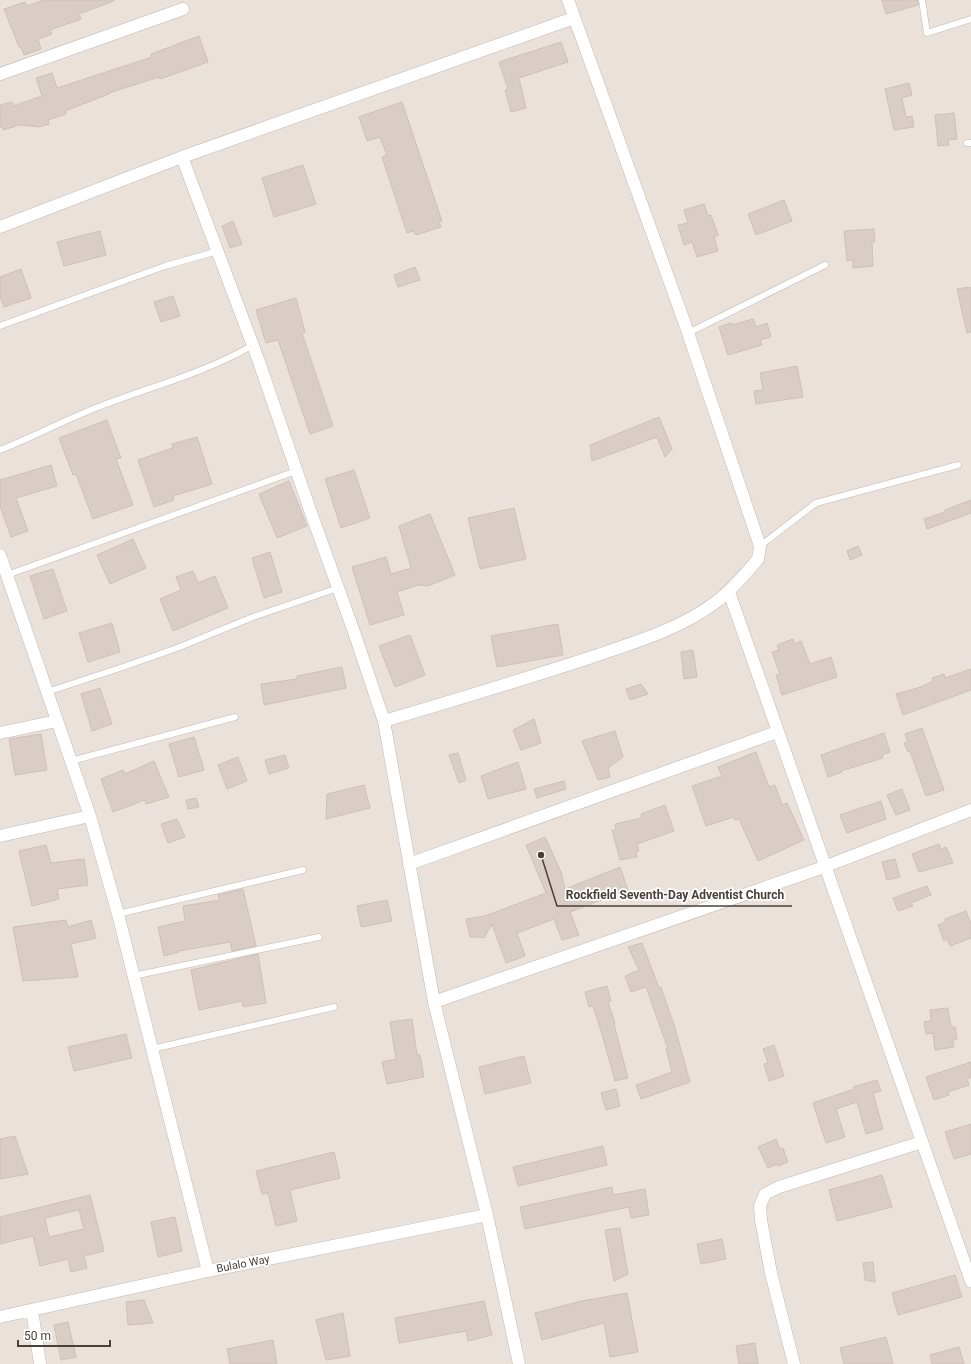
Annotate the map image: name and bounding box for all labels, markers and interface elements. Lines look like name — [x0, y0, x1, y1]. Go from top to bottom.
callout: Rockfield Seventh-Day Adventist Church — [557, 882, 792, 906]
text: Rockfield Seventh-Day Adventist Church — [566, 888, 785, 902]
street label: Bulalo Way — [215, 1252, 271, 1276]
scale bar — [18, 1322, 110, 1348]
text: 50 m — [24, 1329, 51, 1343]

